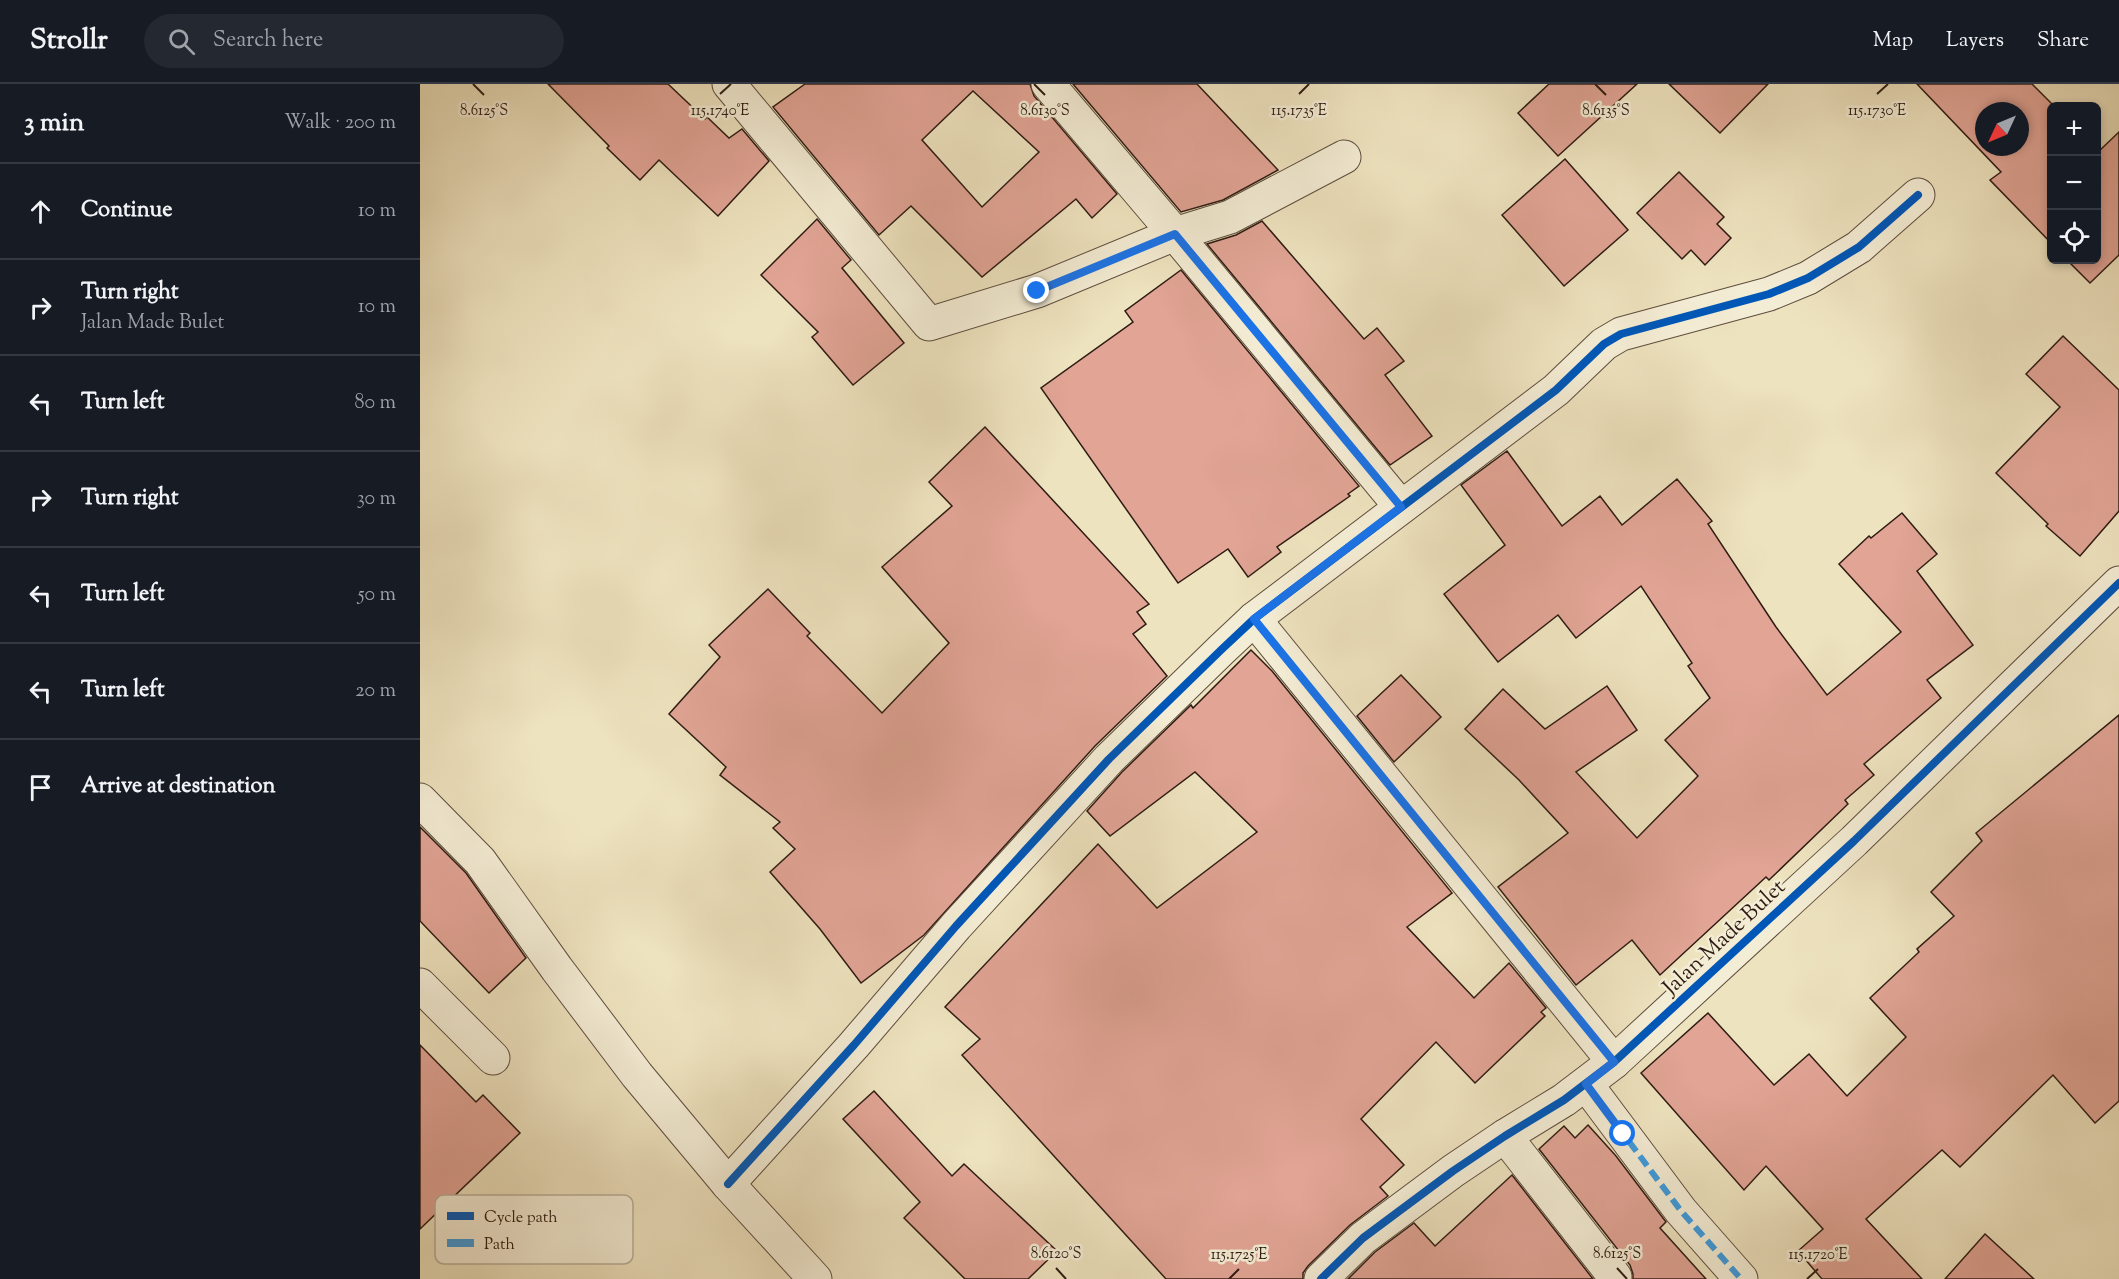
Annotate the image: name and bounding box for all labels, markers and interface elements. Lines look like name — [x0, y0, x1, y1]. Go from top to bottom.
search box — [144, 14, 564, 68]
text: Strollr — [30, 21, 108, 61]
icon: search — [165, 25, 198, 58]
text: Search here — [213, 25, 323, 57]
text: Map — [1873, 26, 1913, 56]
text: Layers — [1946, 26, 2004, 56]
text: Share — [2037, 26, 2089, 56]
text: 8.6125°S — [460, 101, 508, 122]
text: 115.1740°E — [691, 101, 749, 122]
text: 8.6130°S — [1020, 101, 1070, 122]
text: 115.1735°E — [1271, 101, 1327, 122]
text: 8.6135°S — [1582, 101, 1630, 122]
text: 115.1730°E — [1848, 101, 1906, 122]
north arrow — [1975, 102, 2029, 156]
map controls — [2047, 102, 2101, 264]
button: + — [2047, 102, 2101, 156]
text: 3 min — [24, 105, 84, 142]
text: Walk · 200 m — [284, 109, 396, 138]
button: − — [2047, 156, 2101, 210]
icon: ahead — [24, 195, 57, 228]
text: Continue — [81, 195, 172, 227]
text: 10 m — [358, 197, 396, 226]
button: locate — [2047, 210, 2101, 264]
text: Turn right — [81, 277, 178, 309]
route end — [1023, 277, 1049, 303]
icon: right — [24, 291, 57, 324]
text: 10 m — [358, 293, 396, 322]
text: Jalan Made Bulet — [81, 309, 224, 338]
icon: left — [24, 387, 57, 420]
text: Turn left — [81, 387, 164, 419]
text: 80 m — [355, 389, 396, 418]
icon: right — [24, 483, 57, 516]
text: Turn right — [81, 483, 178, 515]
text: 30 m — [357, 485, 396, 514]
icon: left — [24, 579, 57, 612]
text: Turn left — [81, 579, 164, 611]
text: 50 m — [358, 581, 396, 610]
icon: left — [24, 675, 57, 708]
text: Turn left — [81, 675, 164, 707]
text: 20 m — [355, 677, 396, 706]
icon: arrive — [24, 771, 57, 804]
text: Arrive at destination — [81, 771, 276, 803]
street label: Jalan Made Bulet — [1656, 872, 1794, 1004]
route start — [1609, 1120, 1635, 1146]
legend — [435, 1195, 633, 1264]
text: Cycle path — [484, 1207, 558, 1230]
text: Path — [484, 1234, 515, 1257]
text: 8.6120°S — [1031, 1244, 1081, 1265]
text: 8.6125°S — [1593, 1244, 1641, 1265]
text: 115.1725°E — [1211, 1245, 1267, 1266]
text: 115.1720°E — [1788, 1245, 1848, 1266]

